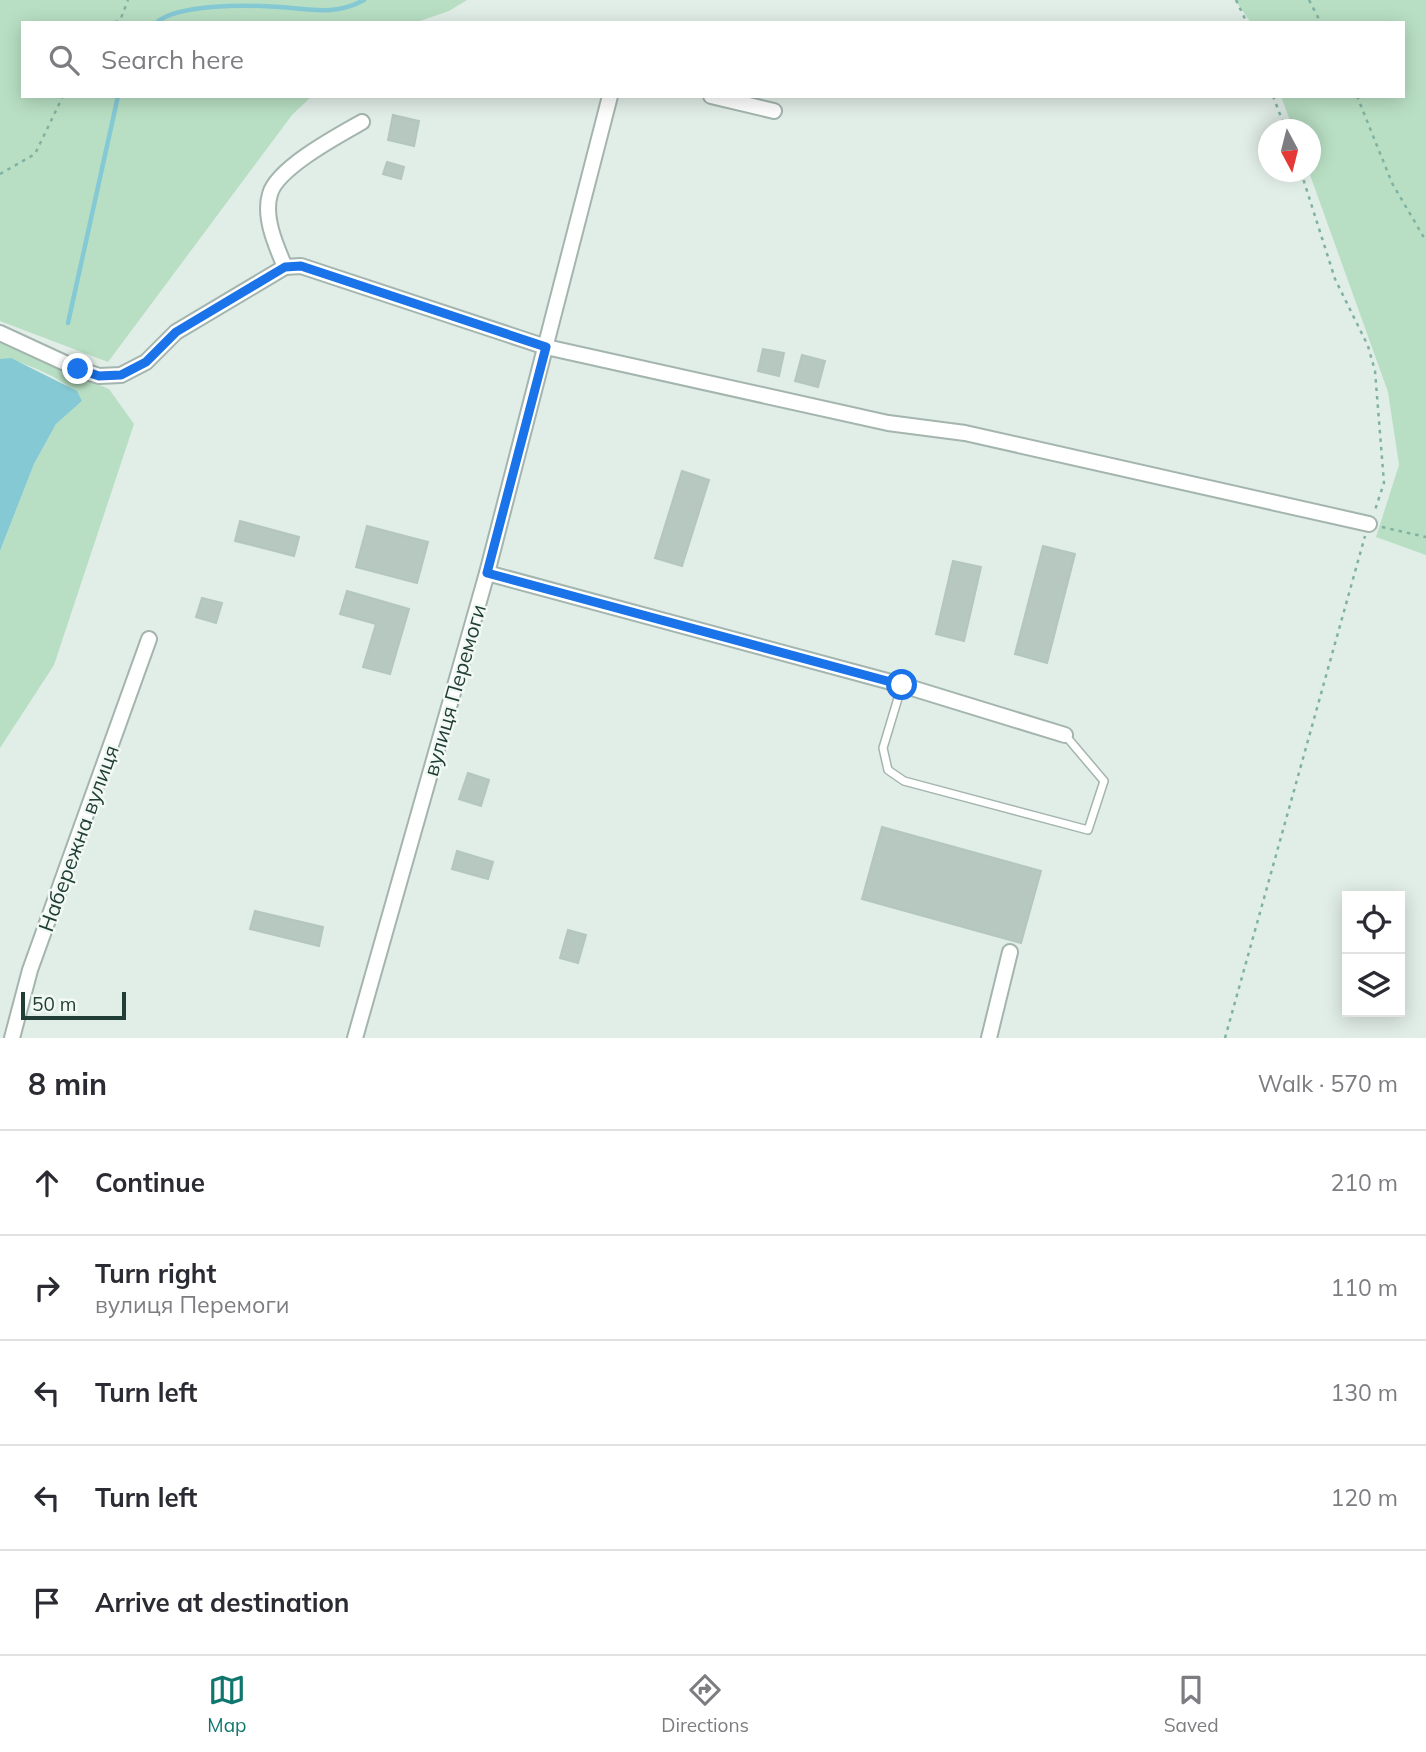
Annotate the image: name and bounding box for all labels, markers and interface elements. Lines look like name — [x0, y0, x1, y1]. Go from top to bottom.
search box — [21, 21, 1405, 98]
icon: search — [45, 41, 83, 79]
text: Search here — [101, 43, 244, 76]
north arrow — [1258, 119, 1321, 182]
route end — [62, 353, 93, 384]
street label: вулиця Перемоги — [417, 601, 491, 779]
route start — [886, 669, 917, 700]
street label: Набережна вулиця — [32, 741, 124, 935]
map controls — [1342, 891, 1405, 1017]
button: locate — [1342, 891, 1405, 954]
button: layers — [1342, 954, 1405, 1017]
scale bar — [21, 989, 126, 1021]
text: 50 m — [32, 992, 76, 1016]
text: 8 min — [28, 1065, 107, 1103]
text: Walk · 570 m — [1258, 1069, 1398, 1098]
icon: ahead — [28, 1164, 66, 1202]
text: Continue — [95, 1166, 205, 1199]
text: 210 m — [1330, 1168, 1398, 1197]
text: Turn right — [95, 1257, 216, 1290]
icon: right — [28, 1269, 66, 1307]
text: 110 m — [1330, 1273, 1398, 1302]
text: вулиця Перемоги — [95, 1290, 289, 1319]
icon: left — [28, 1374, 66, 1412]
text: Turn left — [95, 1376, 197, 1409]
text: 130 m — [1330, 1378, 1398, 1407]
icon: left — [28, 1479, 66, 1517]
text: Turn left — [95, 1481, 197, 1514]
text: 120 m — [1330, 1483, 1398, 1512]
icon: arrive — [28, 1584, 66, 1622]
text: Arrive at destination — [95, 1586, 350, 1619]
tab: Map — [207, 1671, 246, 1737]
tab: Directions — [661, 1671, 749, 1737]
tab: Saved — [1164, 1671, 1219, 1737]

